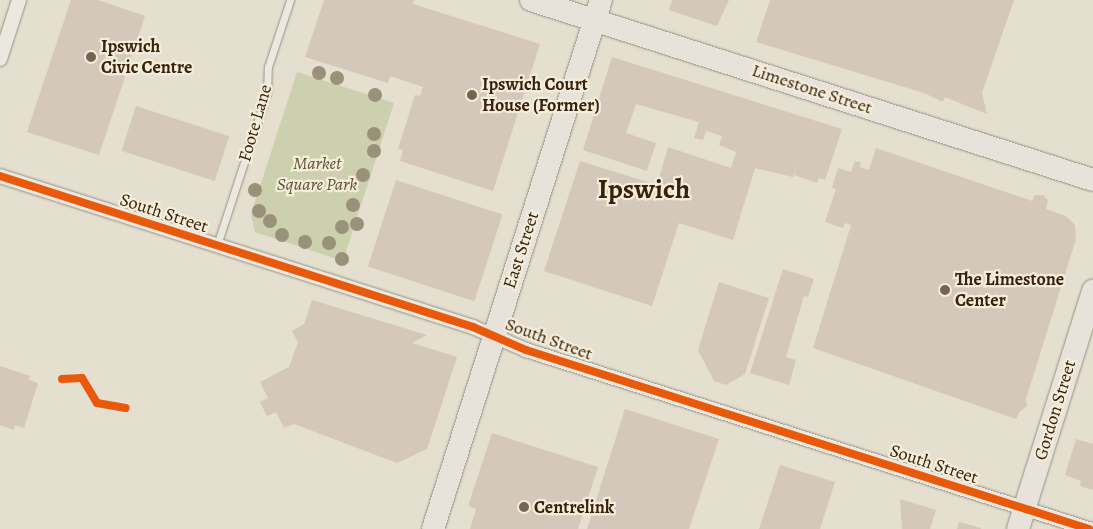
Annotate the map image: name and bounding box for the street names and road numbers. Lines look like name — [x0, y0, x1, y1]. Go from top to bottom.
street label: Limestone Street — [749, 59, 875, 119]
street label: Foote Lane — [234, 82, 276, 164]
street label: South Street — [117, 189, 211, 237]
street label: East Street — [498, 209, 544, 291]
street label: South Street — [502, 313, 596, 365]
street label: Gordon Street — [1030, 357, 1080, 463]
street label: South Street — [887, 440, 981, 488]

